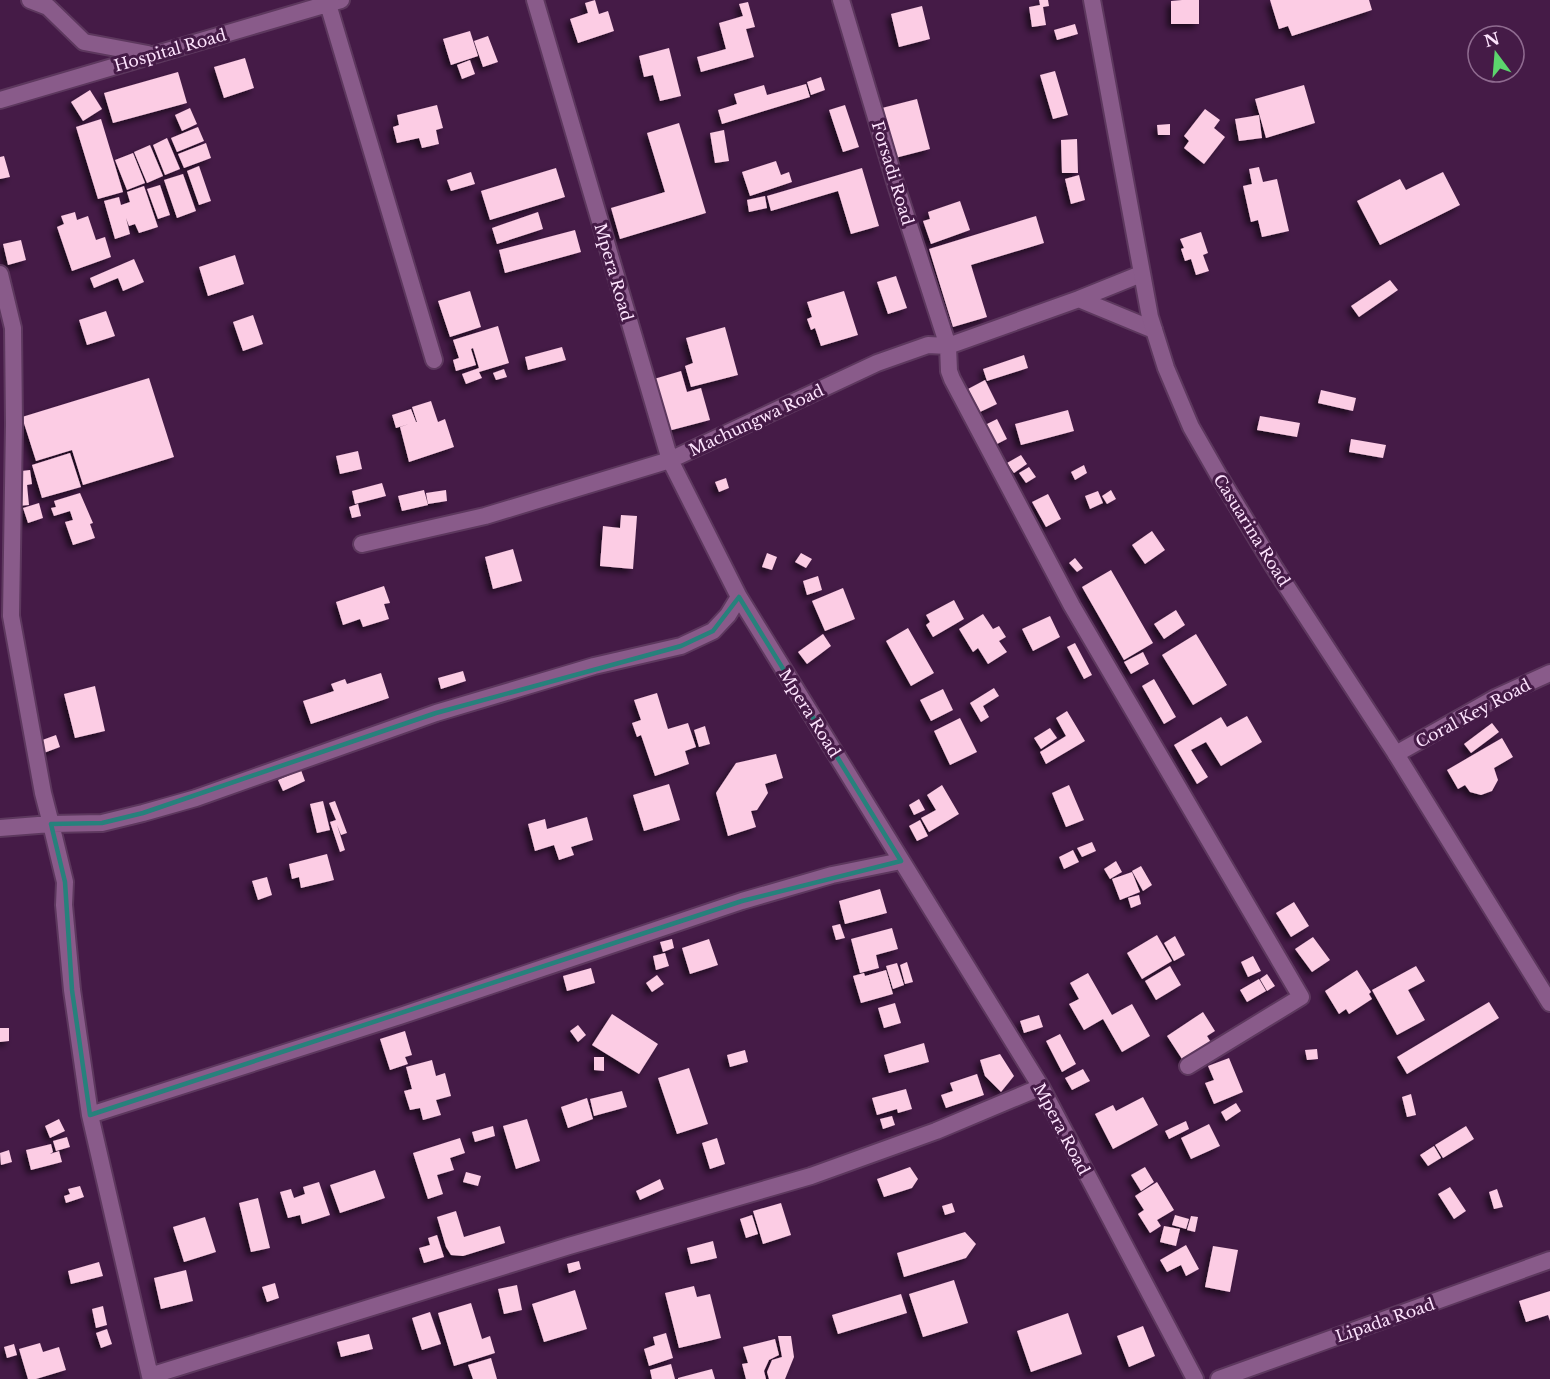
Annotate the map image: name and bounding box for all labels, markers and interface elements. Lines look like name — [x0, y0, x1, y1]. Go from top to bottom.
street label: Hospital Road — [112, 24, 229, 76]
north arrow — [1466, 24, 1526, 84]
text: N — [1482, 28, 1502, 51]
street label: Forsadi Road — [868, 119, 918, 228]
street label: Mpera Road — [591, 221, 638, 323]
street label: Machungwa Road — [685, 380, 827, 460]
street label: Casuarina Road — [1209, 470, 1295, 590]
street label: Mpera Road — [775, 665, 845, 761]
street label: Coral Key Road — [1412, 674, 1534, 752]
street label: Mpera Road — [1030, 1080, 1095, 1178]
street label: Lipada Road — [1333, 1294, 1437, 1346]

